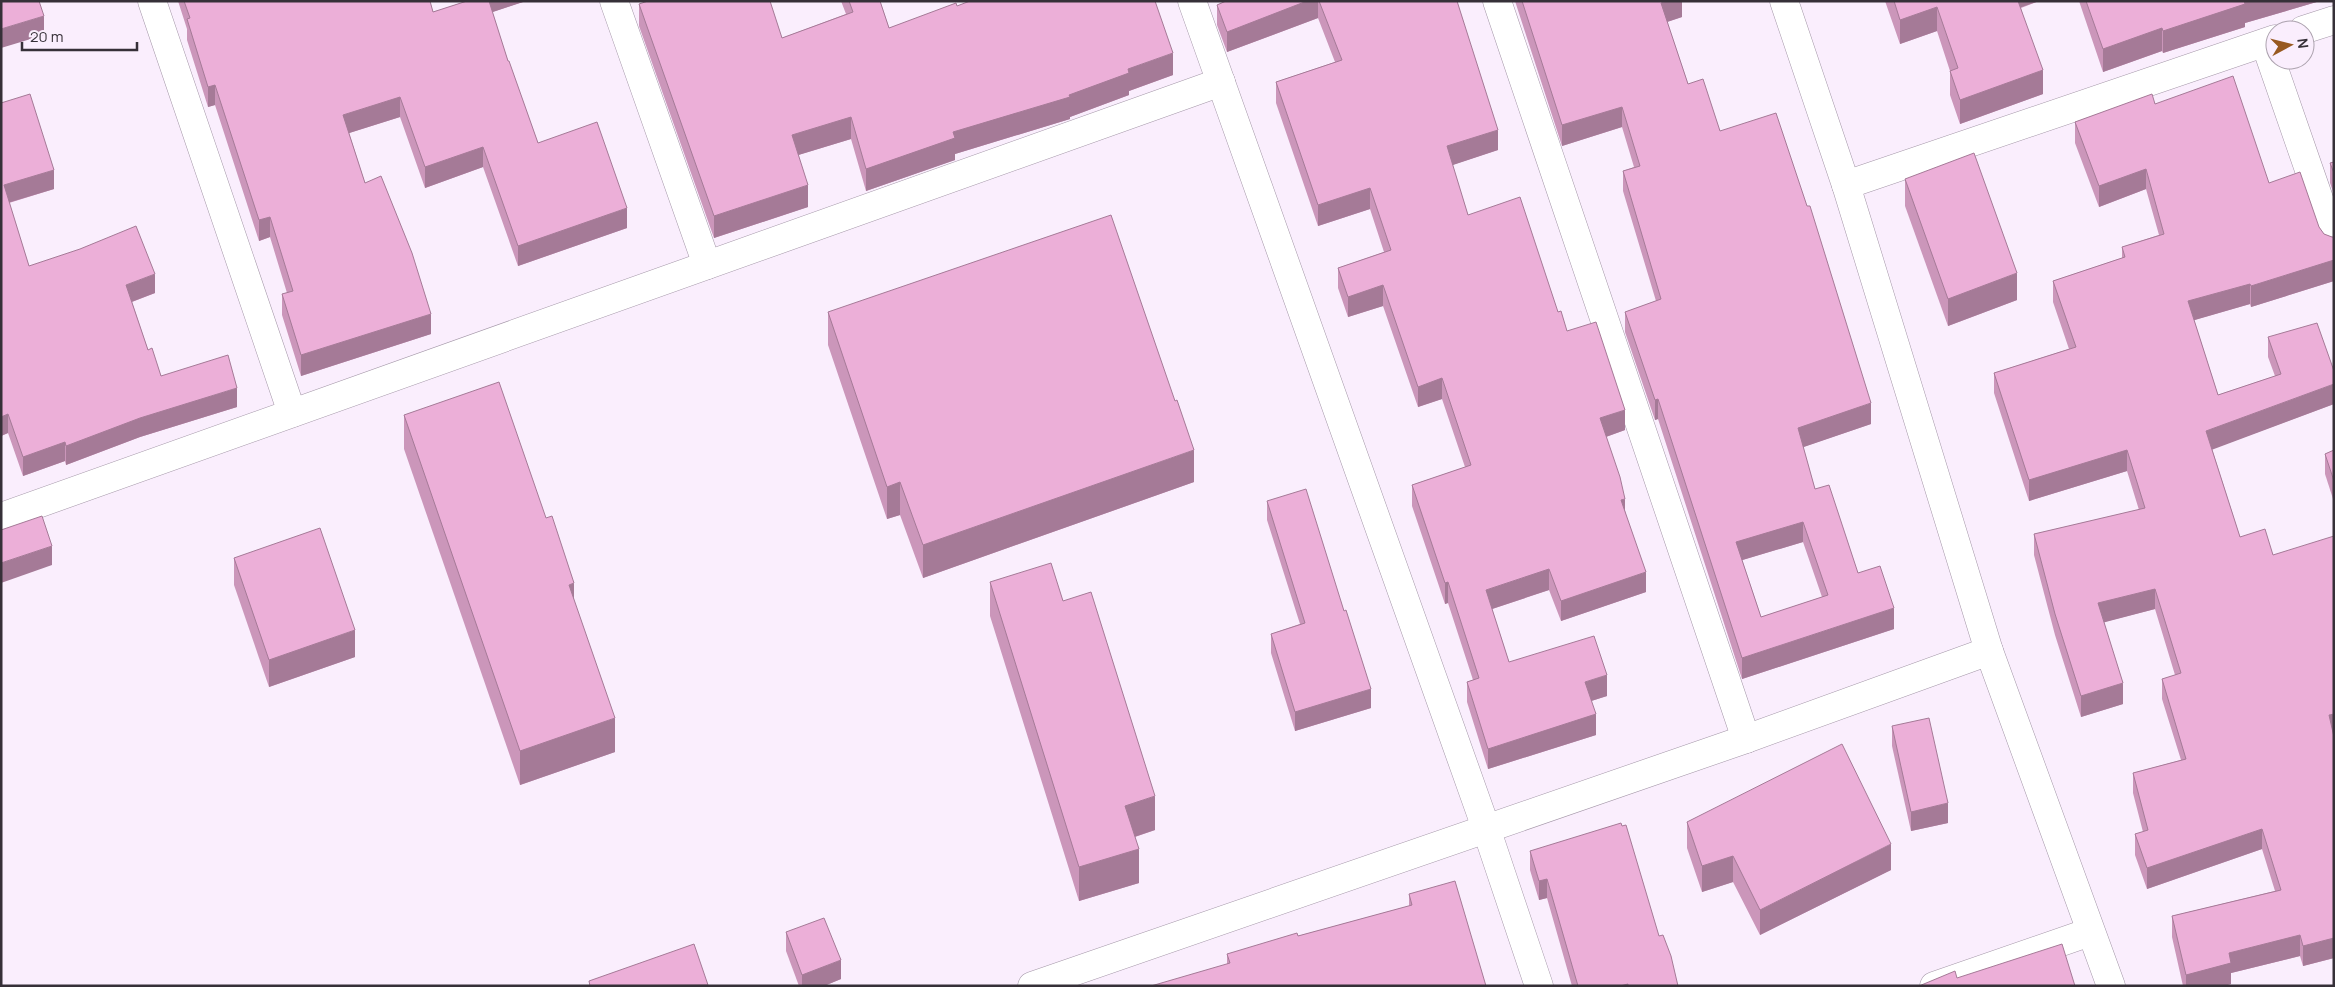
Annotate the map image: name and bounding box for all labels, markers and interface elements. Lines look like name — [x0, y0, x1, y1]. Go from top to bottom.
scale bar — [22, 20, 138, 52]
north arrow — [2265, 20, 2315, 70]
text: 20 m — [30, 26, 63, 47]
text: N — [2293, 37, 2313, 50]

